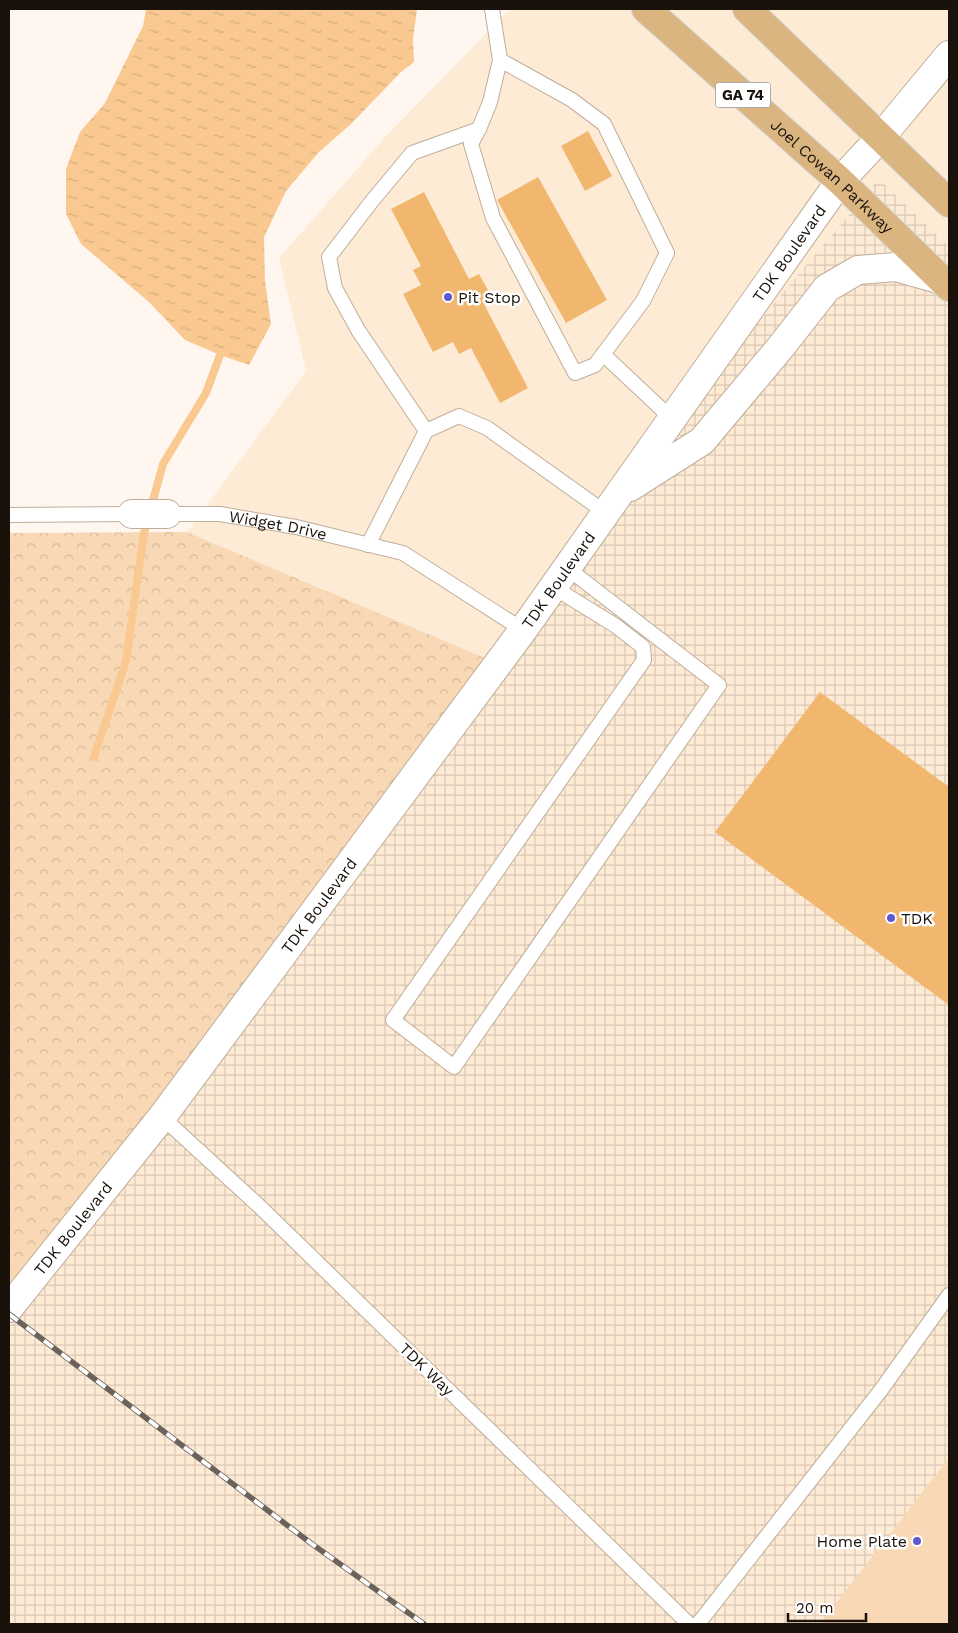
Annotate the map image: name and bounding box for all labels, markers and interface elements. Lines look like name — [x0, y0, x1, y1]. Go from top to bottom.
road number: GA 74 — [716, 82, 770, 108]
street label: Joel Cowan Parkway — [767, 115, 898, 238]
street label: TDK Boulevard — [749, 201, 830, 306]
place label: Pit Stop — [458, 288, 521, 307]
marker: Pit Stop — [442, 291, 454, 303]
street label: Widget Drive — [228, 507, 329, 544]
street label: TDK Boulevard — [518, 528, 599, 633]
street label: TDK Boulevard — [278, 854, 361, 957]
place label: TDK — [901, 909, 933, 928]
marker: TDK — [885, 912, 897, 924]
street label: TDK Boulevard — [30, 1178, 116, 1279]
street label: TDK Way — [396, 1339, 458, 1400]
place label: Home Plate — [817, 1532, 907, 1551]
marker: Home Plate — [911, 1535, 923, 1547]
scale bar — [788, 1590, 866, 1622]
text: 20 m — [796, 1599, 834, 1617]

